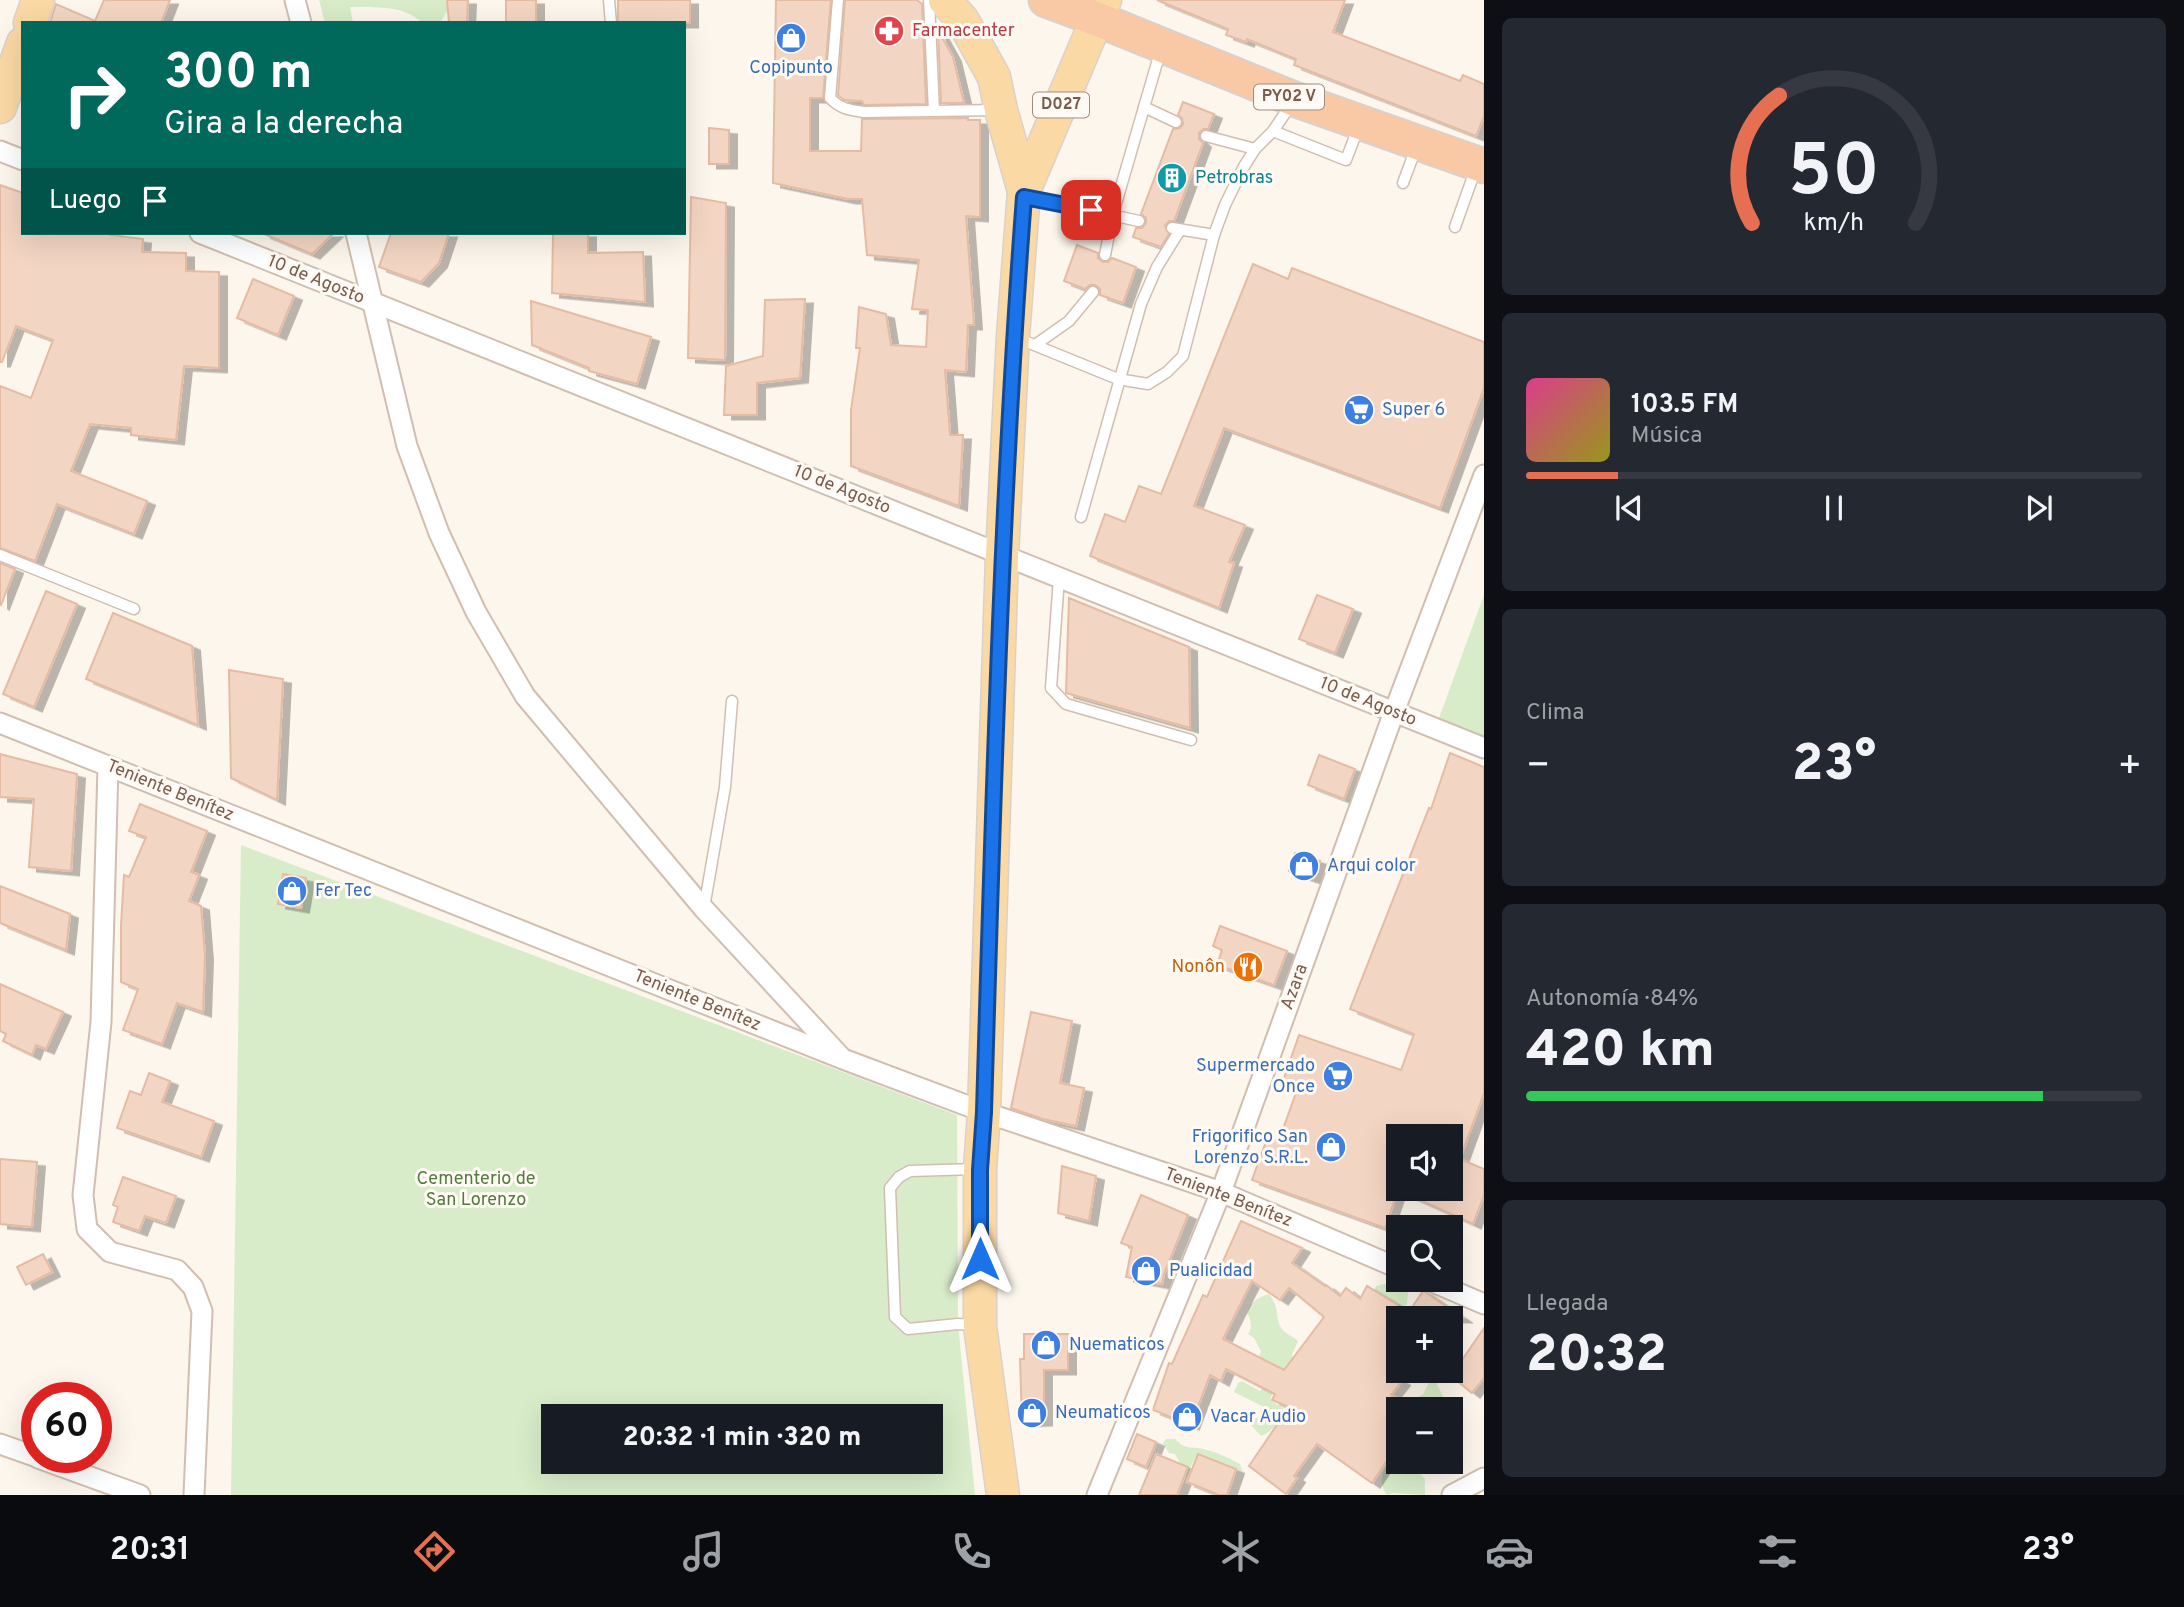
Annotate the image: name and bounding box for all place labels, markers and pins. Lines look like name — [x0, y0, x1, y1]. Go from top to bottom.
pharmacy icon: Farmacenter — [872, 14, 906, 48]
place label: Farmacenter — [912, 20, 1015, 43]
shop icon: Copipunto — [774, 21, 808, 55]
place label: Copipunto — [749, 57, 833, 80]
building icon: Petrobras — [1155, 161, 1189, 195]
place label: Petrobras — [1195, 167, 1273, 190]
pin — [1061, 180, 1121, 240]
supermarket icon: Super 6 — [1342, 393, 1376, 427]
place label: Super 6 — [1382, 399, 1445, 422]
shop icon: Arqui color — [1287, 849, 1321, 883]
place label: Arqui color — [1327, 855, 1416, 878]
shop icon: Fer Tec — [275, 874, 309, 908]
place label: Fer Tec — [315, 880, 372, 903]
restaurant icon: Nonôn — [1231, 950, 1265, 984]
place label: Nonôn — [1171, 956, 1225, 979]
place label: Supermercado Once — [1196, 1055, 1315, 1099]
supermarket icon: Supermercado Once — [1321, 1059, 1355, 1093]
place label: Frigorifico San Lorenzo S.R.L. — [1192, 1126, 1308, 1170]
shop icon: Frigorifico San Lorenzo S.R.L. — [1314, 1130, 1348, 1164]
shop icon: Pualicidad — [1129, 1254, 1163, 1288]
place label: Pualicidad — [1169, 1260, 1253, 1283]
shop icon: Nuematicos — [1029, 1328, 1063, 1362]
place label: Nuematicos — [1069, 1334, 1165, 1357]
shop icon: Neumaticos — [1015, 1396, 1049, 1430]
shop icon: Vacar Audio — [1170, 1400, 1204, 1434]
place label: Neumaticos — [1055, 1402, 1151, 1425]
place label: Vacar Audio — [1210, 1406, 1306, 1429]

